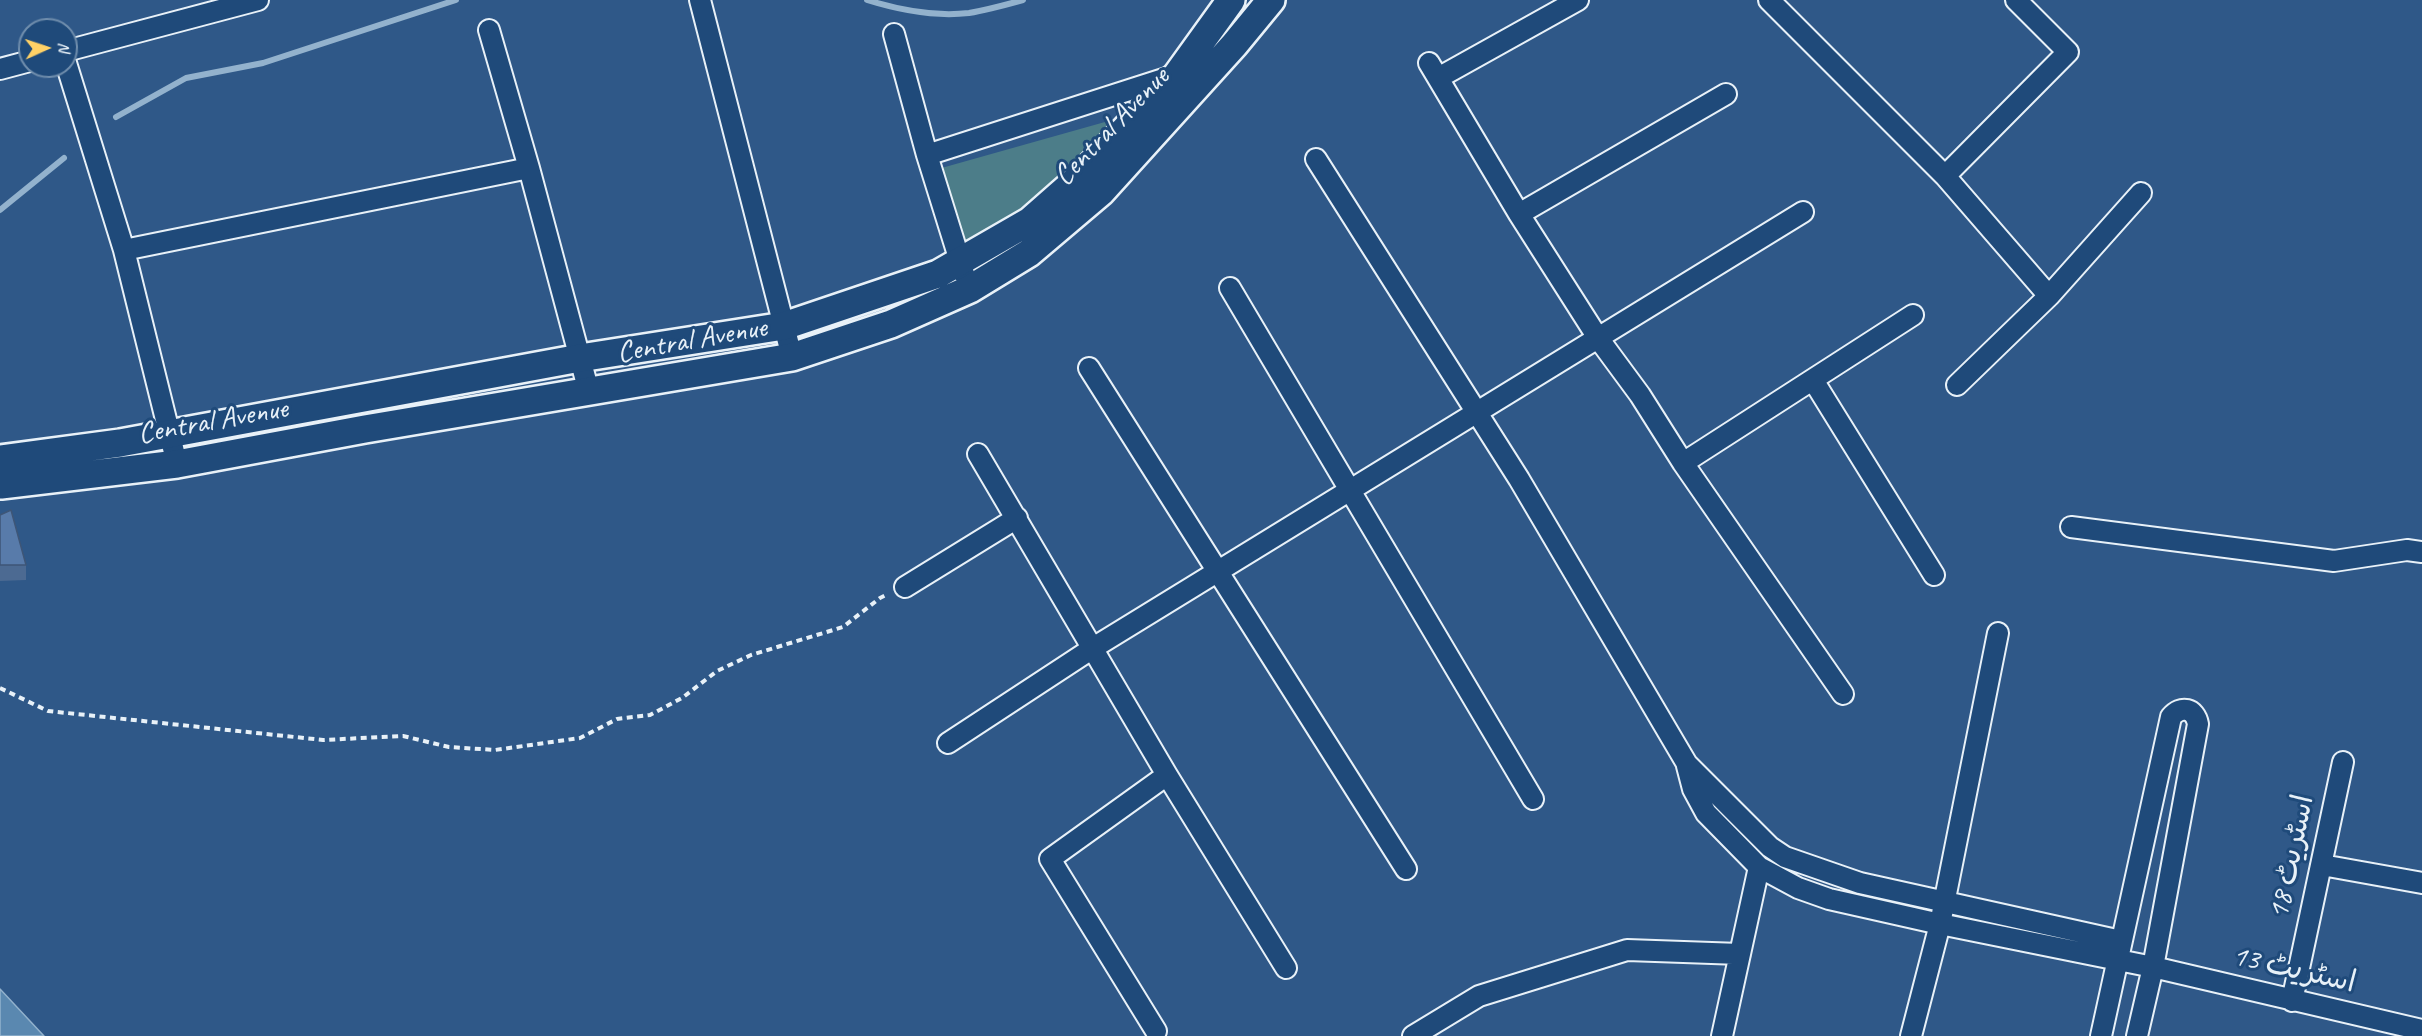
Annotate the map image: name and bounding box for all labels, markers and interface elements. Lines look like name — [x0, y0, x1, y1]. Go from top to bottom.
north arrow — [18, 18, 78, 78]
text: N — [54, 42, 74, 53]
street label: Central Avenue — [1046, 60, 1178, 194]
street label: Central Avenue — [614, 310, 770, 372]
street label: Central Avenue — [135, 391, 291, 453]
street label: اسٹریٹ 18 — [2261, 792, 2323, 922]
street label: اسٹریٹ 13 — [2229, 938, 2359, 1002]

